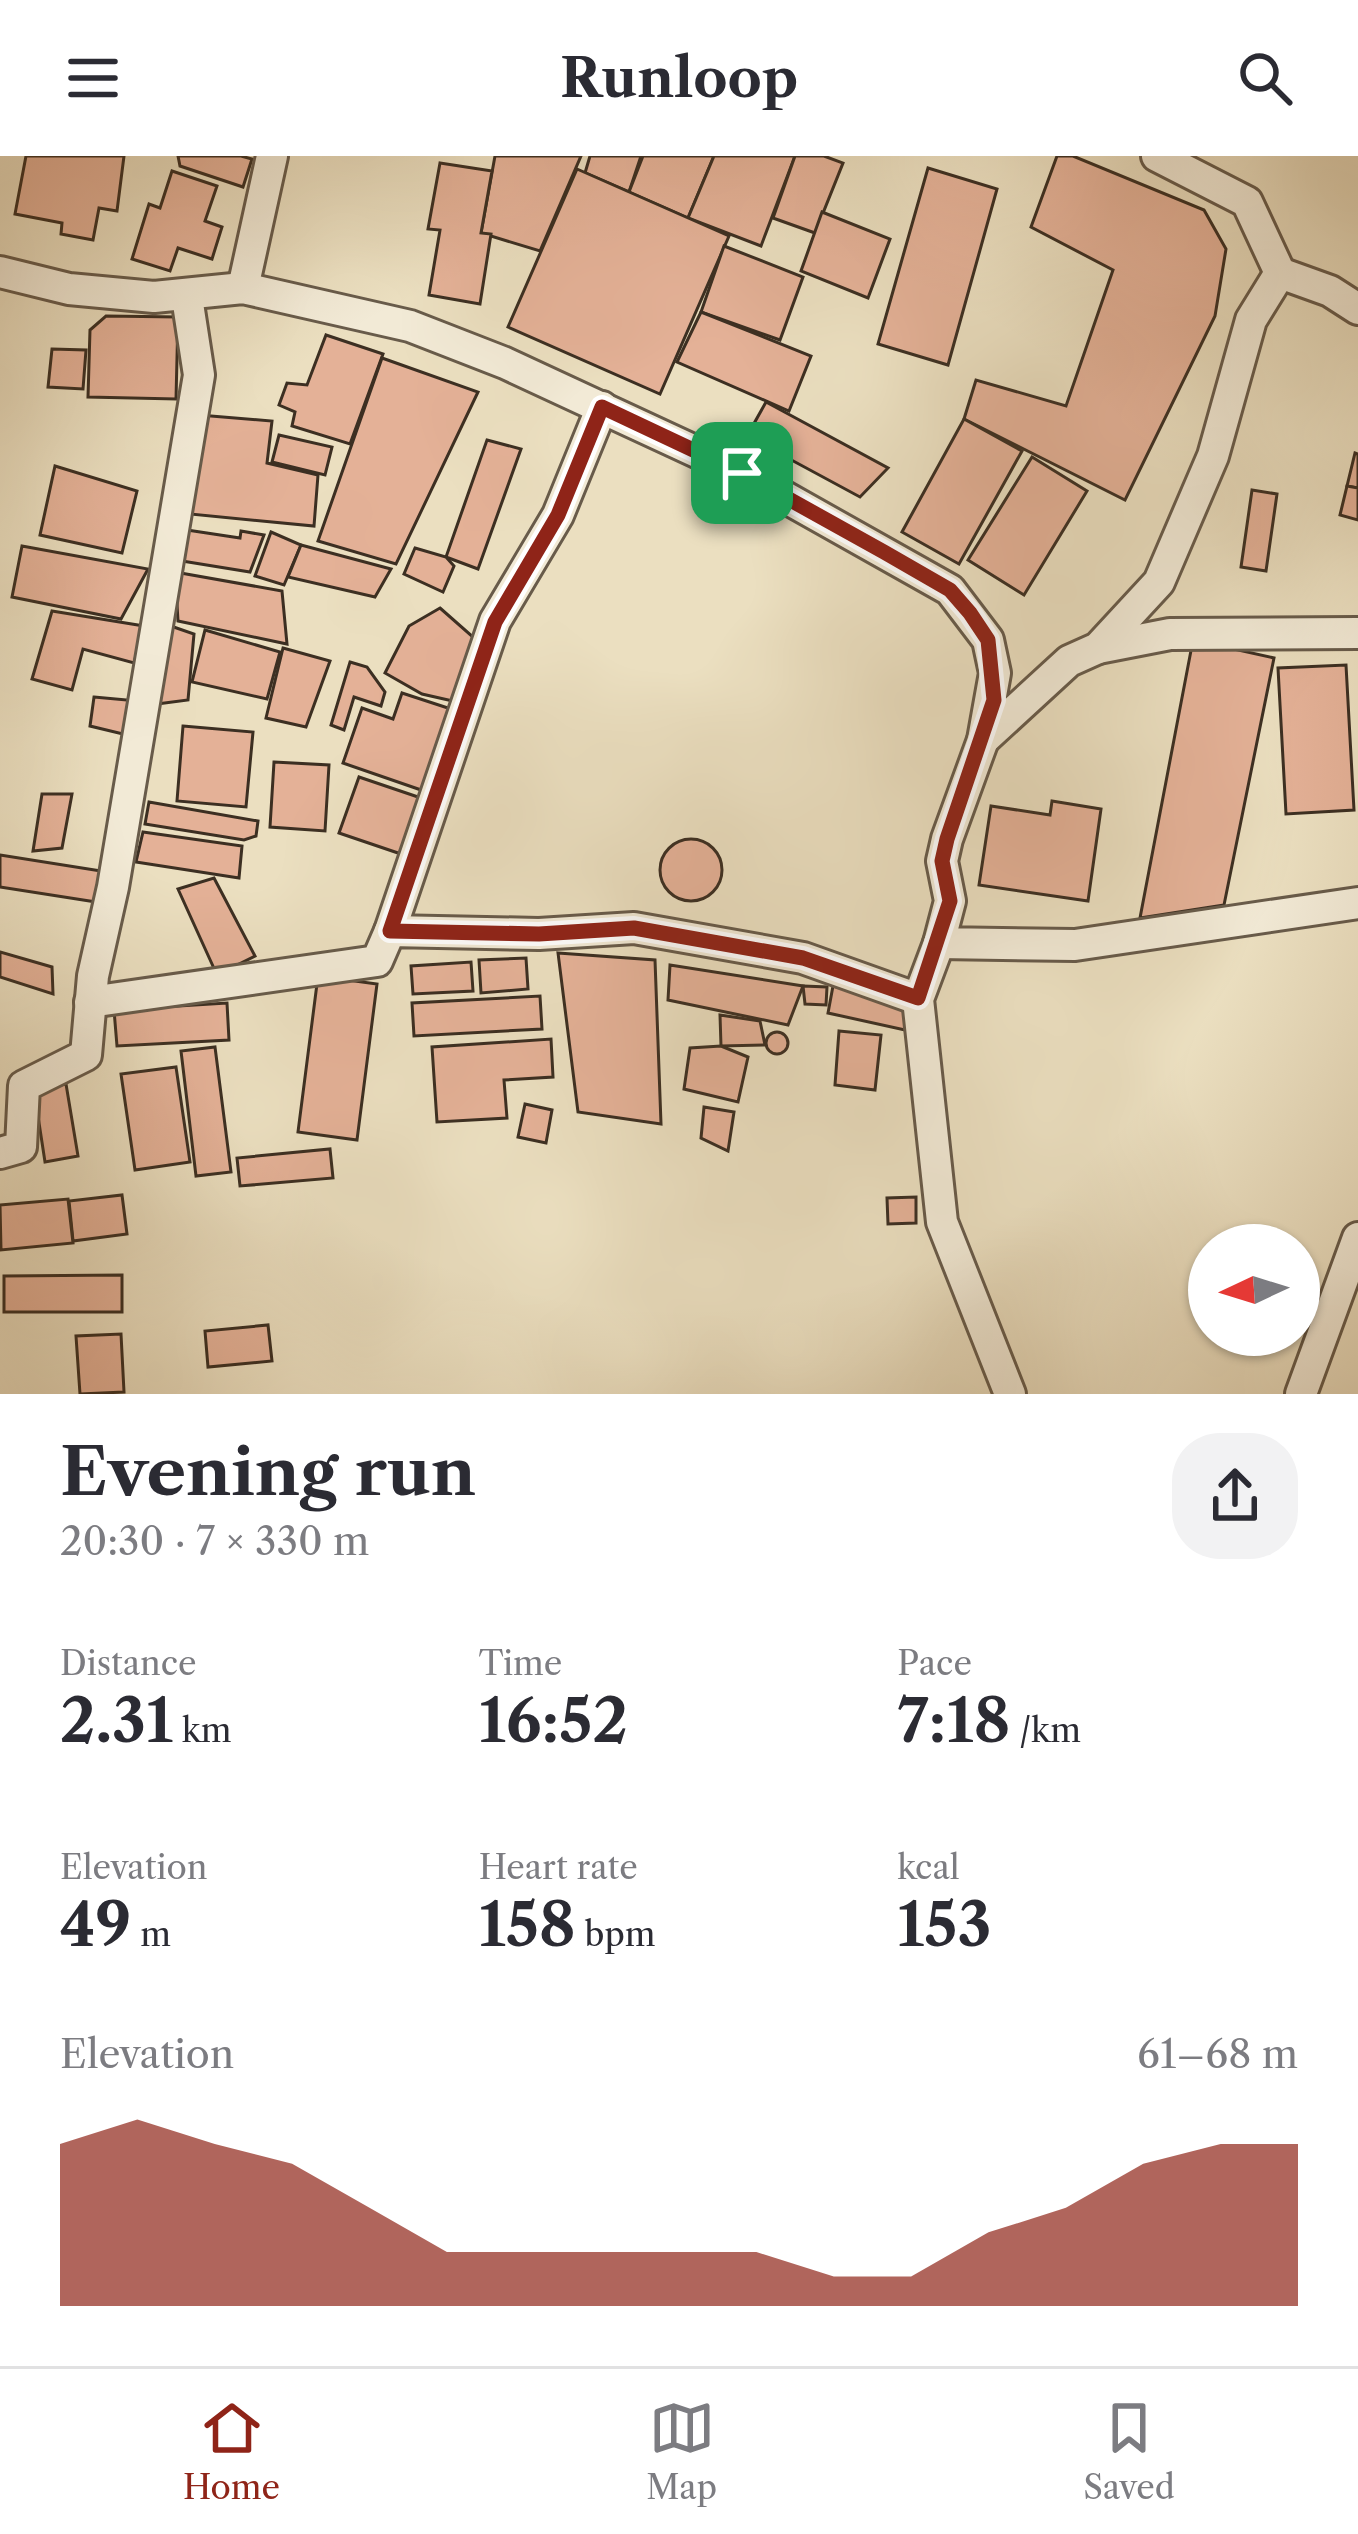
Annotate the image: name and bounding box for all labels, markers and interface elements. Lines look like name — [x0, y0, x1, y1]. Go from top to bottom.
icon: menu — [60, 45, 126, 111]
text: Runloop — [560, 45, 798, 111]
icon: search — [1232, 45, 1298, 111]
pin — [691, 422, 793, 524]
icon: arrive — [709, 440, 775, 506]
north arrow — [1188, 1224, 1320, 1356]
map controls — [1188, 1224, 1320, 1356]
text: Evening run — [60, 1431, 476, 1512]
button: share — [1172, 1433, 1298, 1559]
text: 20:30 · 7 × 330 m — [60, 1517, 369, 1565]
text: Distance — [60, 1643, 197, 1684]
text: Time — [479, 1643, 562, 1684]
text: Pace — [897, 1643, 972, 1684]
text: 2.31 — [60, 1684, 173, 1758]
text: 16:52 — [479, 1684, 628, 1758]
text: 7:18 — [897, 1684, 1010, 1758]
text: km — [173, 1710, 232, 1751]
text: /km — [1010, 1710, 1081, 1751]
text: Elevation — [60, 1847, 207, 1888]
text: Heart rate — [479, 1847, 638, 1888]
text: kcal — [897, 1847, 960, 1888]
text: 49 — [60, 1888, 131, 1962]
text: 158 — [479, 1888, 576, 1962]
text: 153 — [897, 1888, 991, 1962]
text: m — [131, 1914, 171, 1955]
text: bpm — [576, 1914, 656, 1955]
text: Elevation — [60, 2030, 234, 2078]
text: 61–68 m — [1137, 2030, 1298, 2078]
tab: Home — [183, 2395, 280, 2508]
tab: Map — [646, 2395, 717, 2508]
tab: Saved — [1083, 2395, 1175, 2508]

